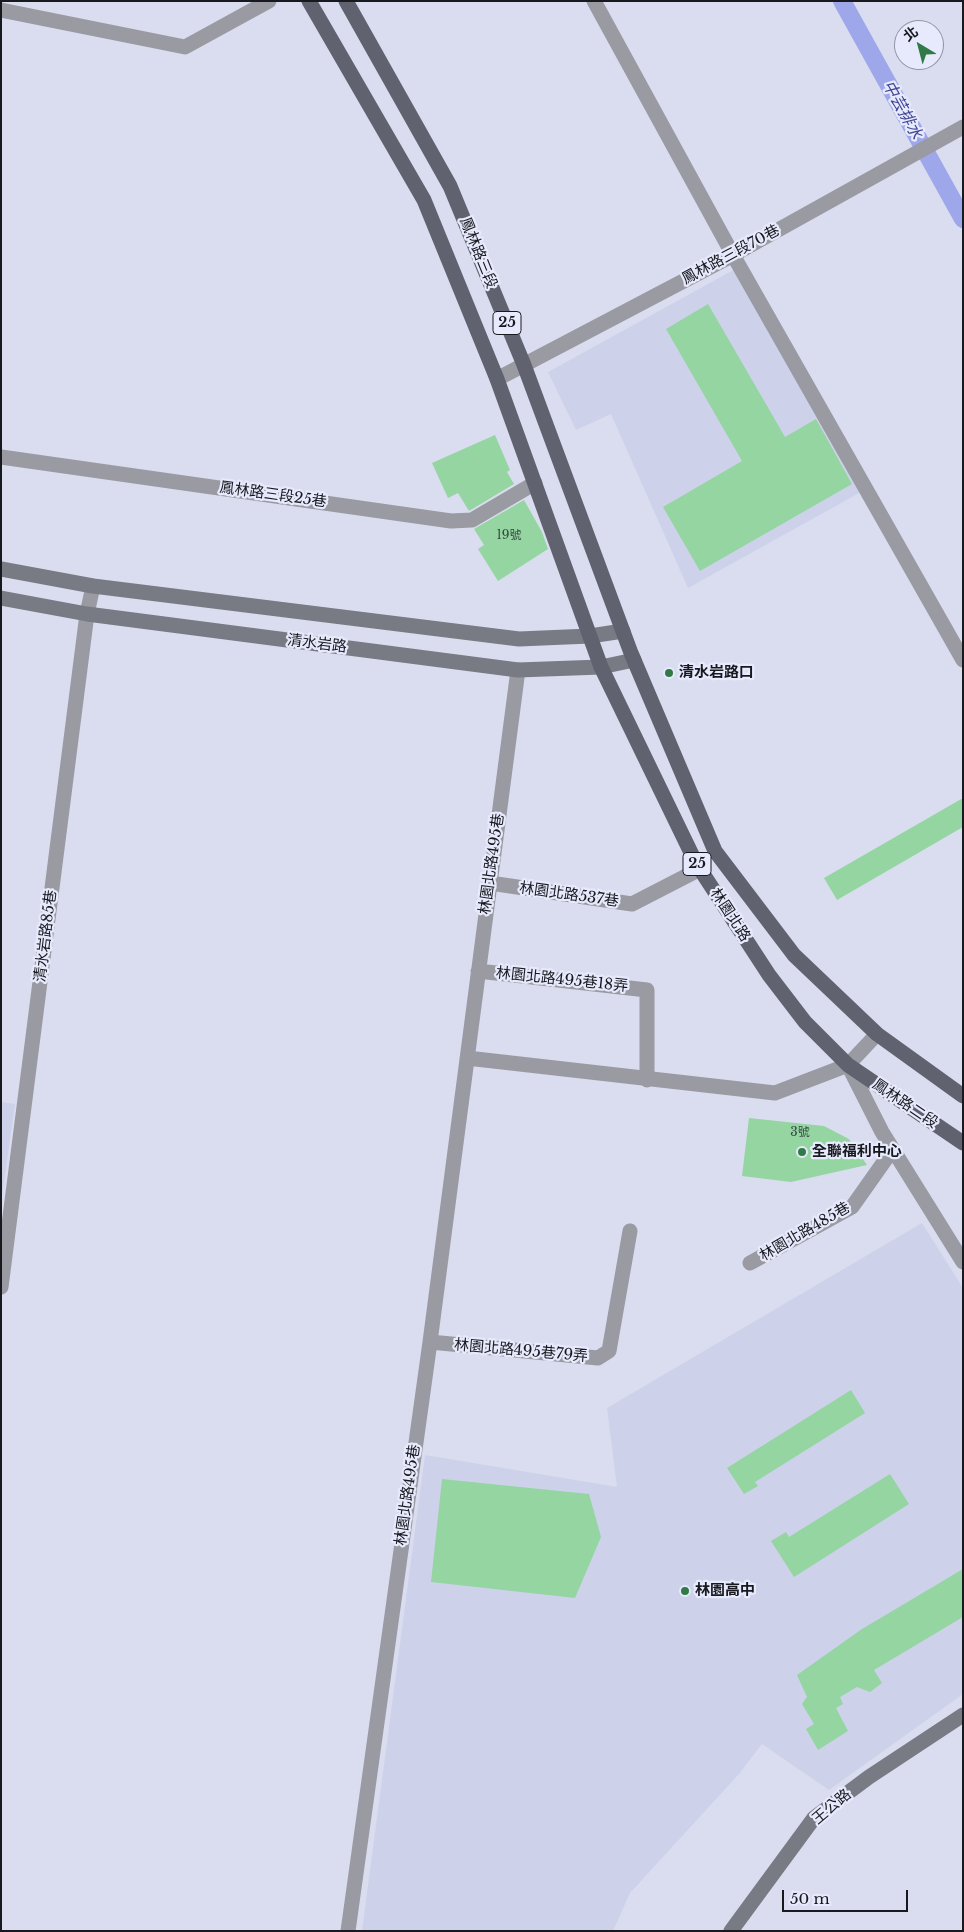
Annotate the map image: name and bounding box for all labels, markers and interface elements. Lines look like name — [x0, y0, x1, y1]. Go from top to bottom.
north arrow — [894, 20, 944, 70]
text: 北 — [900, 22, 922, 45]
water label: 中芸排水 — [878, 77, 926, 143]
street label: 鳳林路三段 — [456, 215, 500, 291]
street label: 鳳林路三段70巷 — [679, 222, 783, 288]
road number: 25 — [493, 312, 521, 334]
street label: 鳳林路三段25巷 — [218, 479, 328, 511]
house number: 19號 — [496, 529, 522, 543]
street label: 清水岩路 — [286, 631, 348, 657]
place label: 清水岩路口 — [679, 664, 754, 682]
marker: 清水岩路口 — [663, 667, 675, 679]
street label: 林園北路495巷 — [476, 812, 508, 916]
road number: 25 — [683, 852, 711, 876]
street label: 林園北路537巷 — [518, 879, 620, 911]
street label: 林園北路 — [706, 885, 754, 945]
street label: 清水岩路85巷 — [31, 889, 61, 983]
street label: 林園北路495巷18弄 — [495, 964, 629, 996]
street label: 鳳林路二段 — [869, 1076, 941, 1132]
house number: 3號 — [790, 1126, 810, 1140]
place label: 全聯福利中心 — [812, 1143, 902, 1161]
marker: 全聯福利中心 — [796, 1146, 808, 1158]
street label: 林園北路485巷 — [757, 1199, 853, 1265]
street label: 林園北路495巷79弄 — [453, 1336, 589, 1366]
street label: 林園北路495巷 — [392, 1443, 424, 1547]
place label: 林園高中 — [695, 1582, 755, 1600]
marker: 林園高中 — [679, 1585, 691, 1597]
street label: 王公路 — [809, 1786, 855, 1828]
scale bar — [784, 1880, 910, 1912]
text: 50 m — [790, 1889, 830, 1908]

